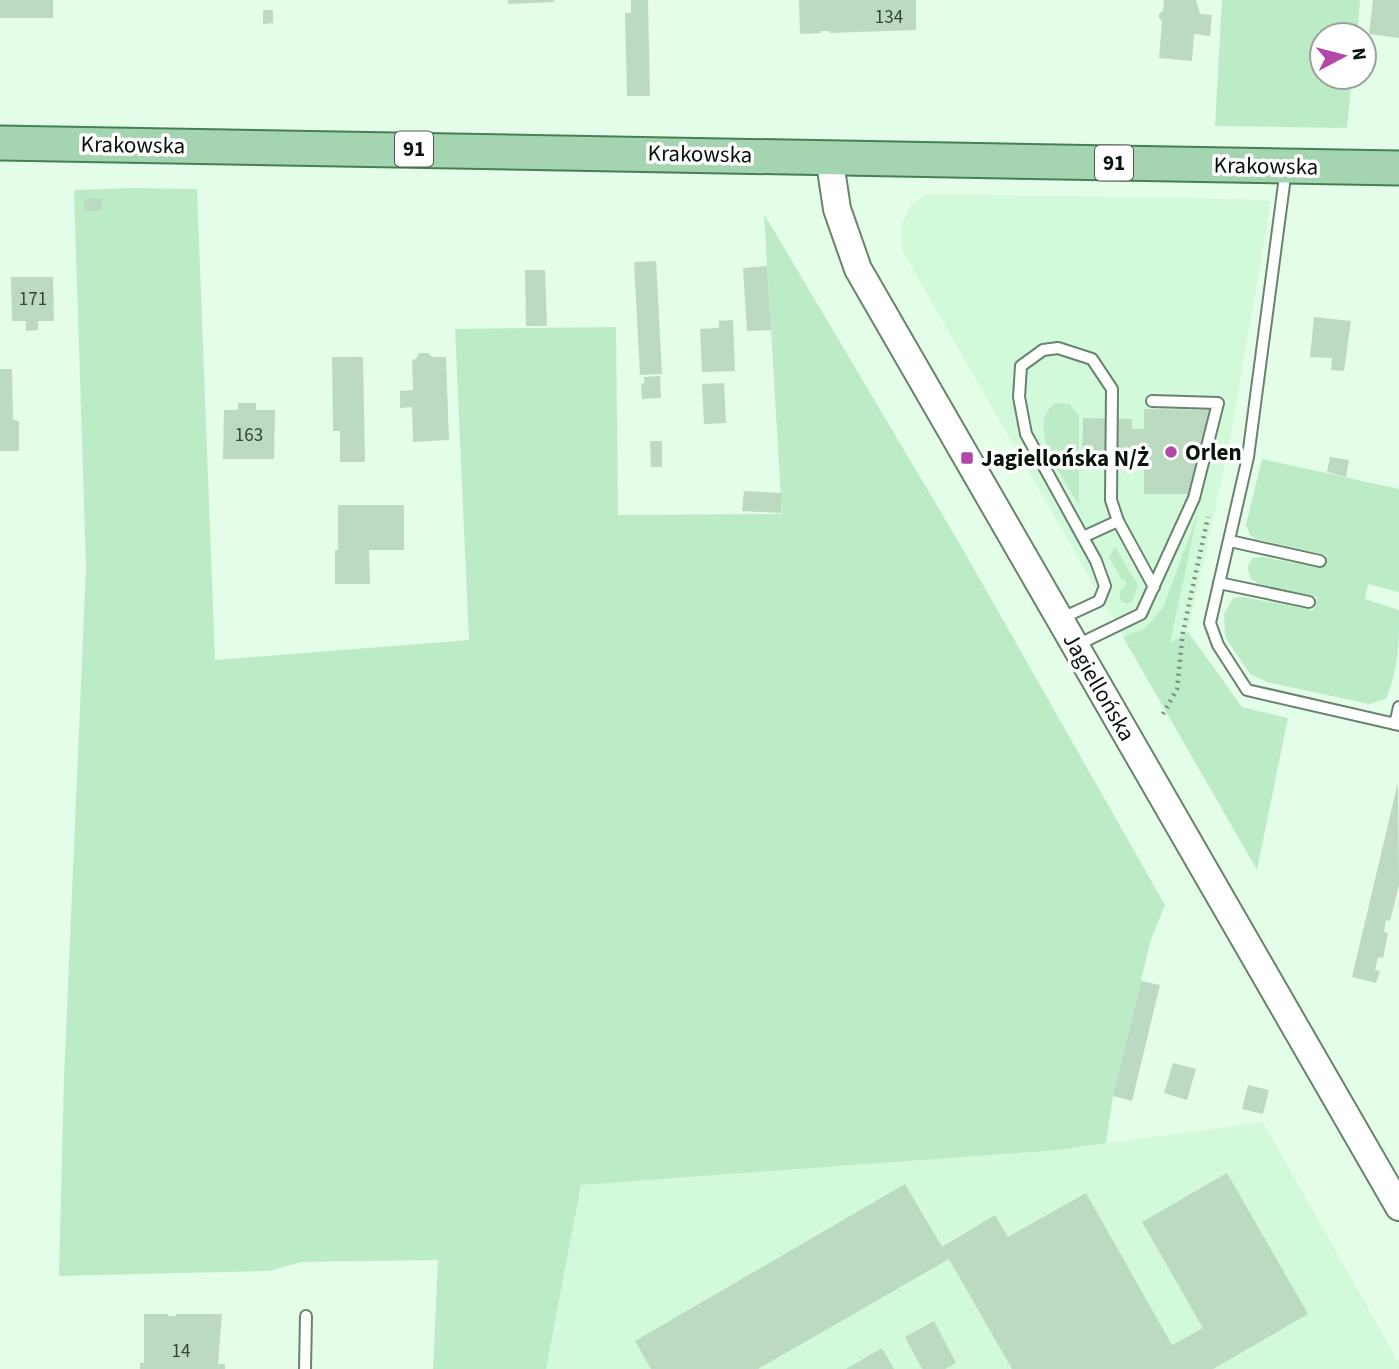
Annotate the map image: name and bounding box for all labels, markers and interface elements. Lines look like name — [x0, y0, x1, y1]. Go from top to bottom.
house number: 134 — [875, 4, 903, 31]
north arrow — [1308, 21, 1378, 91]
text: N — [1344, 46, 1373, 62]
street label: Krakowska — [80, 128, 186, 162]
road number: 91 — [395, 132, 433, 166]
street label: Krakowska — [647, 137, 753, 171]
road number: 91 — [1095, 146, 1133, 180]
street label: Krakowska — [1213, 149, 1319, 183]
house number: 171 — [19, 286, 47, 313]
house number: 163 — [235, 422, 263, 449]
place label: Orlen — [1185, 436, 1242, 469]
place label: Jagiellońska N/Ż — [981, 442, 1149, 475]
marker: Orlen — [1163, 444, 1179, 460]
marker: Jagiellońska N/Ż — [959, 450, 975, 466]
street label: Jagiellońska — [1055, 627, 1143, 747]
house number: 14 — [172, 1338, 190, 1365]

